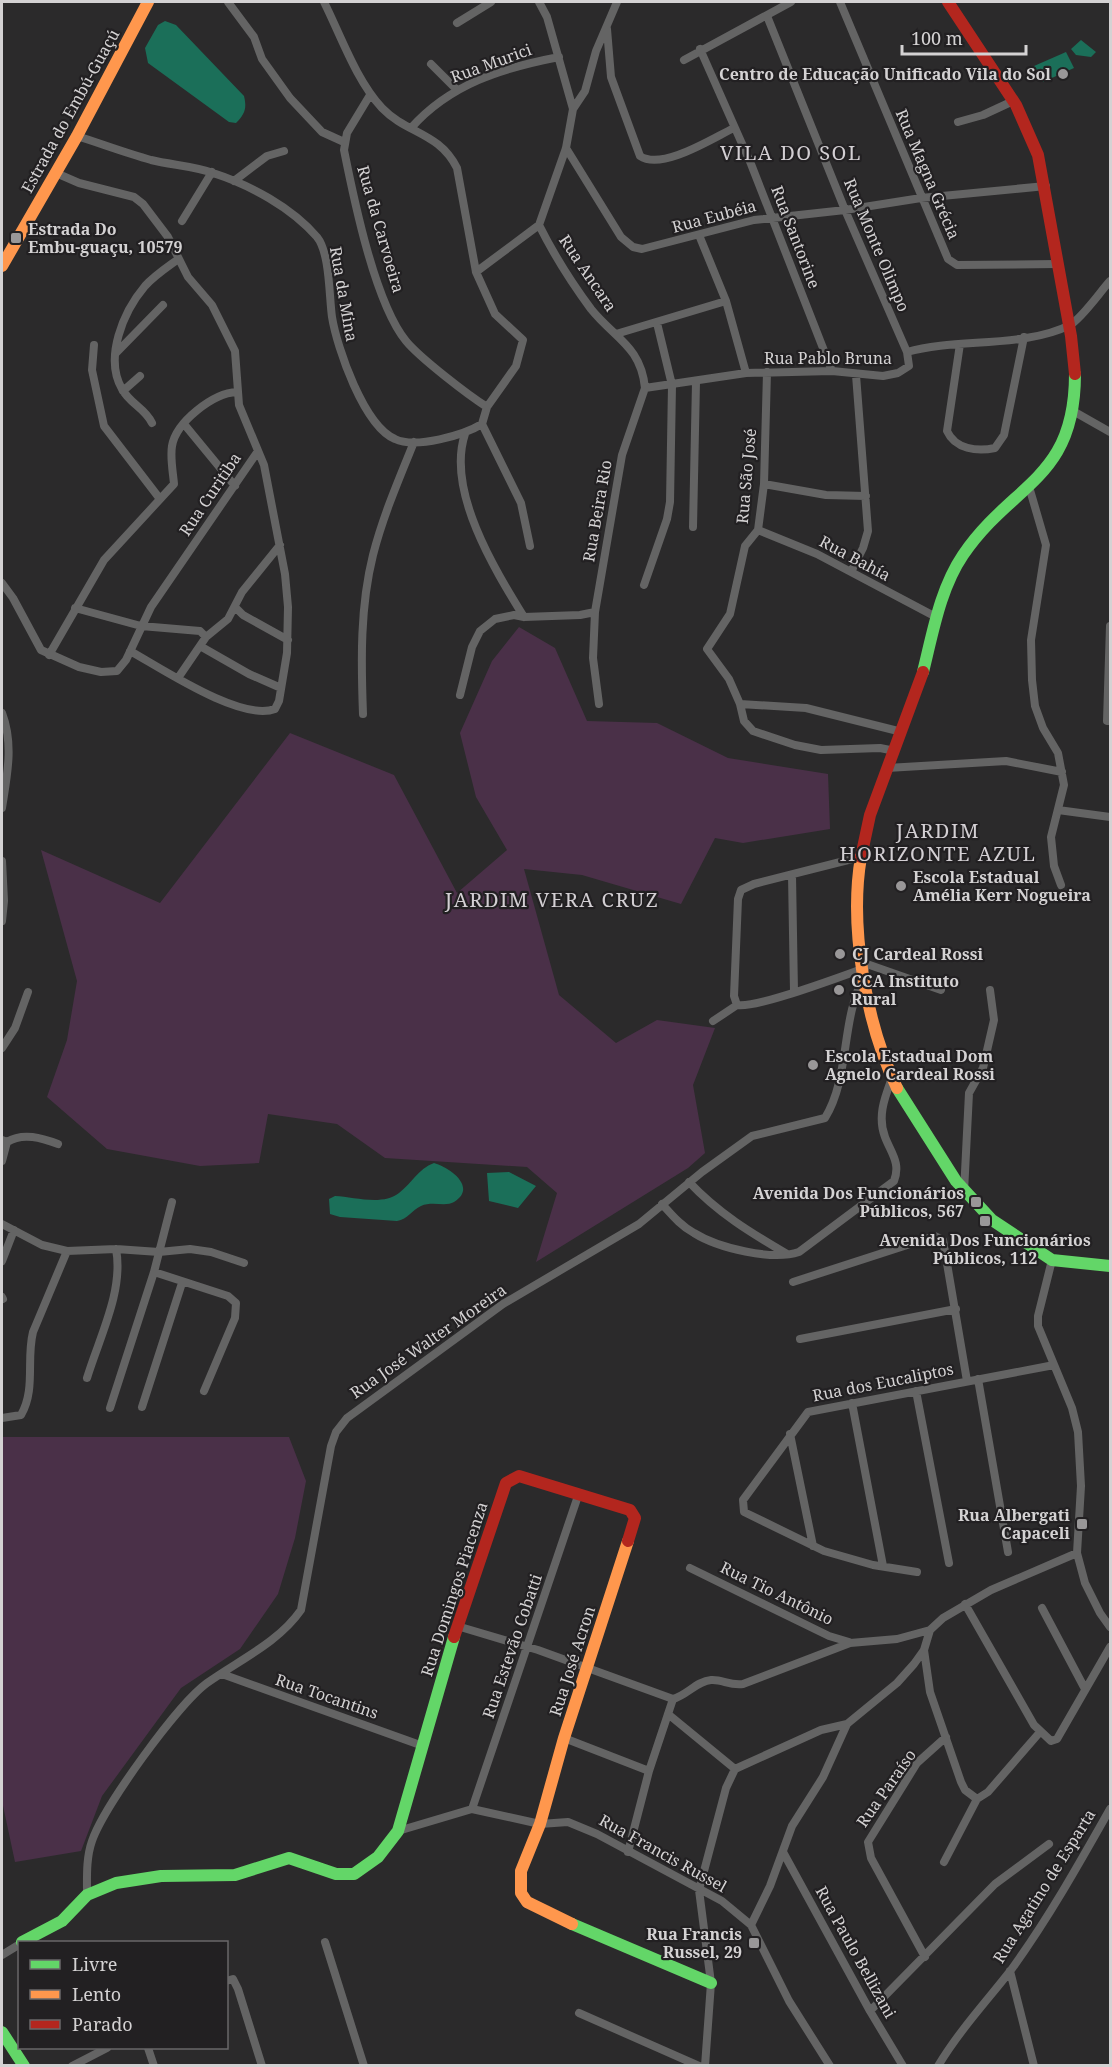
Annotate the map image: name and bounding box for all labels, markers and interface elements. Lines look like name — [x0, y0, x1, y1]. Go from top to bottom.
scale bar — [902, 18, 1026, 56]
street label: Estrada do Embú-Guaçú — [16, 25, 124, 197]
text: 100 m — [911, 26, 963, 50]
street label: Rua Murici — [447, 38, 535, 88]
place label: Centro de Educação Unificado Vila do Sol — [719, 63, 1051, 85]
marker: Centro de Educação Unificado Vila do Sol — [1056, 67, 1070, 81]
street label: Rua Magna Grécia — [891, 106, 965, 242]
district label: VILA DO SOL — [720, 139, 862, 166]
street label: Rua da Carvoeira — [352, 163, 410, 295]
street label: Rua Monte Olimpo — [839, 175, 915, 315]
street label: Rua Santorine — [766, 183, 826, 291]
street label: Rua Eubéia — [669, 194, 759, 238]
place label: Estrada Do Embu-guaçu, 10579 — [28, 218, 183, 258]
street label: Rua Ancara — [554, 230, 622, 316]
marker: Estrada Do Embu-guaçu, 10579 — [9, 231, 23, 245]
street label: Rua da Mina — [325, 245, 363, 343]
street label: Rua Pablo Bruna — [764, 347, 892, 369]
street label: Rua São José — [731, 427, 761, 525]
street label: Rua Curitiba — [174, 448, 246, 540]
street label: Rua Beira Rio — [577, 458, 617, 564]
street label: Rua Bahía — [816, 530, 894, 586]
district label: JARDIM HORIZONTE AZUL — [840, 817, 1036, 867]
place label: Escola Estadual Amélia Kerr Nogueira — [913, 866, 1091, 906]
marker: Escola Estadual Amélia Kerr Nogueira — [894, 879, 908, 893]
district label: JARDIM VERA CRUZ — [444, 886, 659, 913]
place label: CJ Cardeal Rossi — [852, 943, 983, 965]
marker: CJ Cardeal Rossi — [833, 947, 847, 961]
place label: CCA Instituto Rural — [851, 970, 959, 1010]
marker: CCA Instituto Rural — [832, 983, 846, 997]
place label: Escola Estadual Dom Agnelo Cardeal Rossi — [825, 1045, 995, 1085]
marker: Escola Estadual Dom Agnelo Cardeal Rossi — [806, 1058, 820, 1072]
place label: Avenida Dos Funcionários Públicos, 567 — [753, 1182, 964, 1222]
marker: Avenida Dos Funcionários Públicos, 567 — [969, 1195, 983, 1209]
marker: Avenida Dos Funcionários Públicos, 112 — [978, 1214, 992, 1228]
place label: Avenida Dos Funcionários Públicos, 112 — [879, 1229, 1091, 1269]
street label: Rua José Walter Moreira — [346, 1279, 510, 1403]
street label: Rua dos Eucaliptos — [811, 1358, 955, 1406]
street label: Rua Domingos Piacenza — [415, 1499, 493, 1679]
place label: Rua Albergati Capaceli — [958, 1504, 1070, 1544]
marker: Rua Albergati Capaceli — [1075, 1517, 1089, 1531]
street label: Rua Tio Antônio — [717, 1556, 837, 1630]
street label: Rua Estevão Cobatti — [477, 1571, 547, 1721]
street label: Rua José Acron — [544, 1603, 600, 1719]
street label: Rua Tocantins — [273, 1668, 381, 1724]
street label: Rua Paraíso — [851, 1745, 921, 1831]
street label: Rua Agatino de Esparta — [988, 1805, 1100, 1967]
street label: Rua Francis Russel — [595, 1809, 731, 1897]
street label: Rua Paulo Bellizani — [811, 1882, 901, 2022]
place label: Rua Francis Russel, 29 — [646, 1923, 742, 1963]
marker: Rua Francis Russel, 29 — [747, 1936, 761, 1950]
legend — [18, 1941, 228, 2049]
text: Livre — [72, 1952, 118, 1976]
text: Lento — [72, 1982, 121, 2006]
text: Parado — [72, 2012, 133, 2036]

